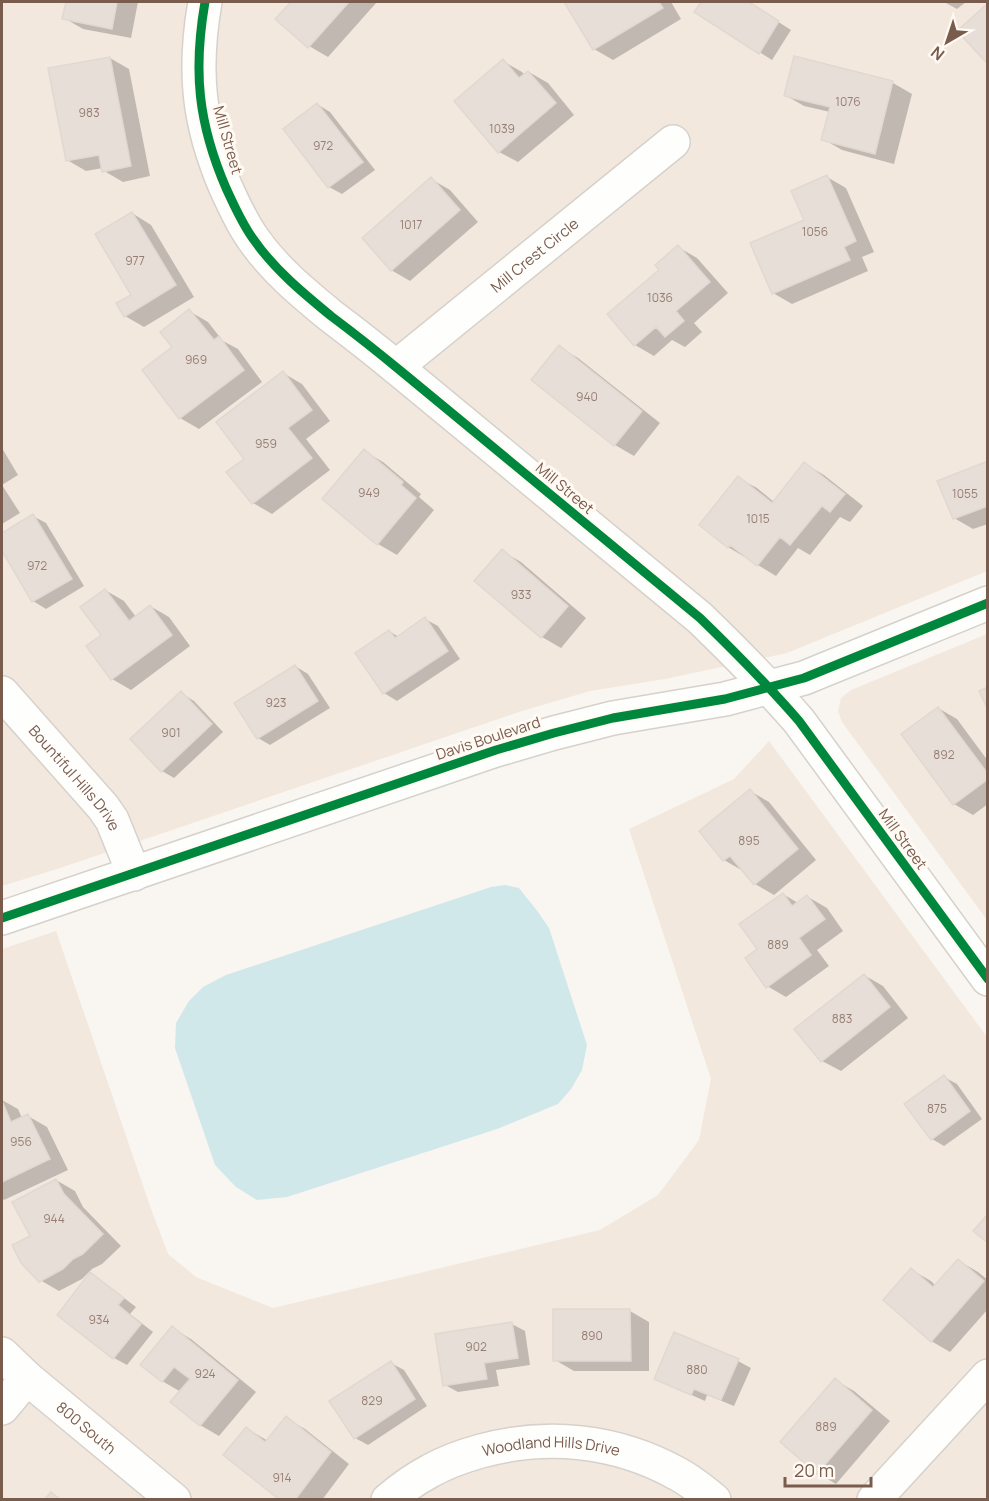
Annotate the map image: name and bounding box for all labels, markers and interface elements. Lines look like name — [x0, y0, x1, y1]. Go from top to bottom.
north arrow — [917, 12, 977, 72]
text: N — [926, 41, 949, 66]
house number: 1076 — [835, 93, 861, 110]
street label: Mill Street — [208, 103, 248, 177]
house number: 983 — [78, 104, 100, 121]
house number: 1039 — [489, 120, 515, 137]
house number: 972 — [313, 137, 333, 154]
street label: Mill Crest Circle — [486, 213, 583, 297]
house number: 1017 — [400, 216, 422, 233]
house number: 1056 — [802, 223, 828, 240]
house number: 977 — [125, 252, 145, 269]
house number: 1036 — [647, 289, 673, 306]
house number: 969 — [185, 351, 207, 368]
house number: 940 — [576, 388, 598, 405]
house number: 959 — [255, 435, 277, 452]
street label: Mill Street — [531, 457, 599, 519]
house number: 949 — [358, 484, 380, 501]
house number: 1055 — [952, 485, 978, 502]
house number: 1015 — [746, 510, 770, 527]
house number: 972 — [27, 557, 47, 574]
house number: 933 — [511, 586, 531, 603]
house number: 923 — [266, 694, 286, 711]
street label: Davis Boulevard — [433, 711, 543, 765]
street label: Bountiful Hills Drive — [24, 720, 126, 834]
house number: 901 — [161, 724, 181, 741]
house number: 892 — [933, 746, 955, 763]
street label: Mill Street — [874, 804, 932, 874]
house number: 895 — [738, 832, 760, 849]
house number: 889 — [767, 936, 789, 953]
house number: 883 — [832, 1010, 852, 1027]
house number: 875 — [927, 1100, 947, 1117]
house number: 956 — [10, 1133, 32, 1150]
house number: 944 — [43, 1210, 65, 1227]
house number: 934 — [88, 1311, 110, 1328]
house number: 890 — [581, 1327, 603, 1344]
house number: 902 — [465, 1338, 487, 1355]
house number: 880 — [686, 1361, 708, 1378]
house number: 924 — [194, 1365, 216, 1382]
house number: 829 — [361, 1392, 383, 1409]
street label: 800 South — [52, 1396, 121, 1459]
house number: 889 — [815, 1418, 837, 1435]
street label: Woodland Hills Drive — [480, 1431, 623, 1461]
scale bar — [785, 1450, 870, 1488]
text: 20 m — [794, 1458, 834, 1482]
house number: 914 — [272, 1469, 292, 1486]

